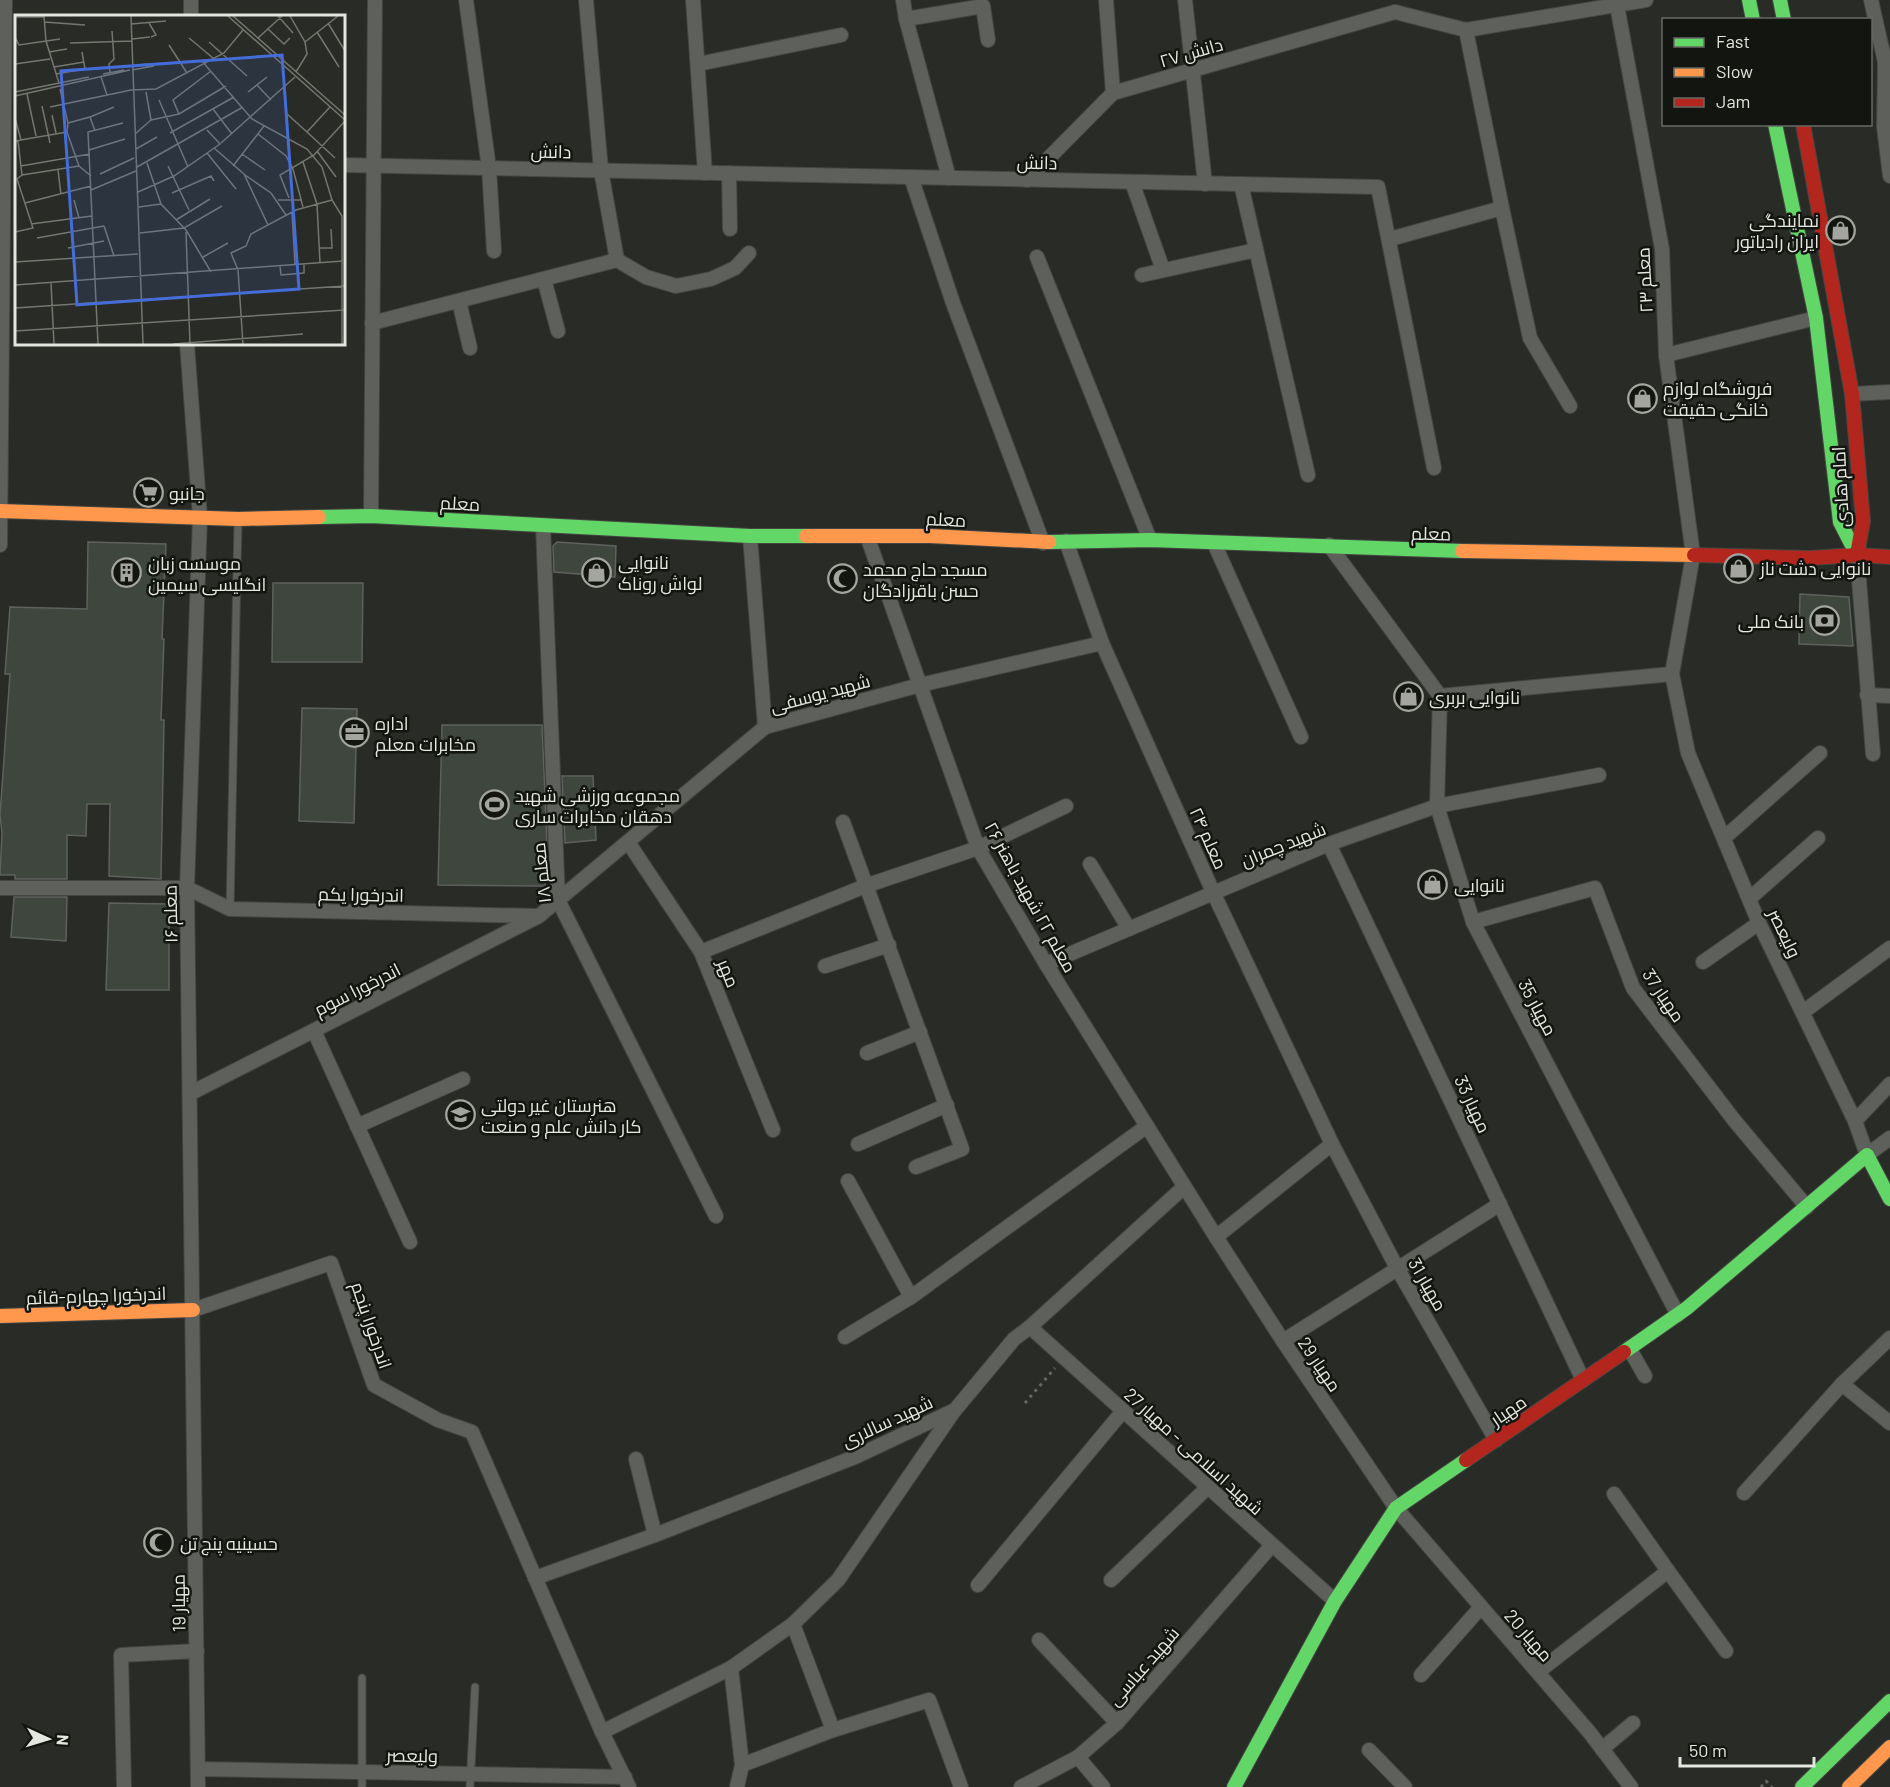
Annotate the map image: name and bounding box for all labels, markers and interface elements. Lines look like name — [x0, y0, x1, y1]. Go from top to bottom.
inset map — [15, 15, 345, 345]
legend — [1662, 18, 1872, 126]
text: Fast — [1716, 30, 1750, 52]
street label: دانش ۲۷ — [1157, 32, 1226, 73]
text: Slow — [1716, 60, 1753, 82]
text: Jam — [1716, 90, 1750, 112]
street label: دانش — [530, 140, 572, 163]
street label: دانش — [1016, 151, 1058, 174]
place label: نمایندگی ایران رادیاتور — [1734, 209, 1819, 253]
shop icon: نمایندگی ایران رادیاتور — [1824, 214, 1856, 246]
street label: معلم ۲۳ — [1631, 247, 1659, 313]
place label: فروشگاه لوازم خانگی حقیقت — [1663, 377, 1772, 421]
shop icon: فروشگاه لوازم خانگی حقیقت — [1626, 382, 1658, 414]
street label: امام هادی — [1827, 446, 1855, 528]
supermarket icon: جانبو — [132, 477, 164, 509]
place label: جانبو — [169, 482, 205, 505]
street label: معلم — [439, 491, 481, 517]
street label: معلم — [925, 507, 967, 533]
street label: معلم — [1411, 522, 1451, 546]
place label: نانوایی لواش روناک — [618, 551, 702, 595]
place label: موسسه زبان انگلیسی سیمین — [148, 552, 266, 596]
shop icon: نانوایی دشت ناز — [1723, 552, 1755, 584]
shop icon: نانوایی لواش روناک — [581, 556, 613, 588]
building icon: موسسه زبان انگلیسی سیمین — [111, 557, 143, 589]
place label: نانوایی دشت ناز — [1759, 557, 1871, 580]
place label: مسجد حاج محمد حسن باقرزادگان — [863, 558, 988, 602]
mosque icon: مسجد حاج محمد حسن باقرزادگان — [826, 563, 858, 595]
bank icon: بانک ملی — [1809, 605, 1841, 637]
place label: بانک ملی — [1738, 610, 1804, 633]
street label: شهید یوسفی — [767, 669, 873, 718]
shop icon: نانوایی بربری — [1392, 681, 1424, 713]
place label: نانوایی بربری — [1429, 686, 1520, 709]
place label: اداره مخابرات معلم — [375, 712, 476, 757]
office icon: اداره مخابرات معلم — [338, 717, 370, 749]
place label: مجموعه ورزشی شهید دهقان مخابرات ساری — [515, 784, 680, 828]
sports icon: مجموعه ورزشی شهید دهقان مخابرات ساری — [478, 789, 510, 821]
street label: معلم ۲۴ — [1184, 804, 1232, 873]
street label: شهید چمران — [1237, 817, 1329, 873]
street label: معلم ۲۲ شهید باهنر ۲۶ — [979, 818, 1082, 977]
street label: معلم ۱۸ — [527, 841, 557, 904]
shop icon: نانوایی — [1417, 869, 1449, 901]
place label: نانوایی — [1454, 874, 1505, 897]
street label: اندرخورا یکم — [318, 882, 404, 908]
street label: معلم ۱۶ — [158, 885, 184, 943]
street label: ولیعصر — [1762, 904, 1806, 961]
street label: مهر — [712, 955, 745, 991]
street label: اندرخورا سوم — [310, 958, 405, 1022]
street label: مهیار 37 — [1637, 964, 1690, 1027]
street label: مهیار 35 — [1513, 975, 1562, 1040]
street label: مهیار 33 — [1449, 1072, 1496, 1137]
place label: هنرستان غیر دولتی کار دانش علم و صنعت — [481, 1094, 642, 1139]
school or university icon: هنرستان غیر دولتی کار دانش علم و صنعت — [444, 1099, 476, 1131]
street label: مهیار 31 — [1403, 1253, 1452, 1315]
street label: اندرخورا پنجم — [345, 1279, 397, 1372]
street label: اندرخورا چهارم-قائم — [25, 1282, 167, 1310]
street label: مهیار 29 — [1293, 1332, 1346, 1396]
street label: شهید اسلامی - مهیار 27 — [1119, 1383, 1268, 1520]
street label: شهید سالاری — [838, 1390, 936, 1453]
street label: مهیار — [1485, 1390, 1531, 1431]
mosque icon: حسینیه پنج تن — [143, 1527, 175, 1559]
place label: حسینیه پنج تن — [180, 1532, 278, 1556]
street label: مهیار 19 — [166, 1574, 191, 1632]
street label: مهیار 20 — [1500, 1604, 1558, 1666]
street label: شهید عباسی — [1103, 1622, 1184, 1711]
north arrow — [18, 1709, 78, 1769]
scale bar — [1680, 1730, 1814, 1768]
text: N — [54, 1734, 73, 1746]
text: 50 m — [1689, 1739, 1727, 1761]
street label: ولیعصر — [385, 1744, 438, 1767]

